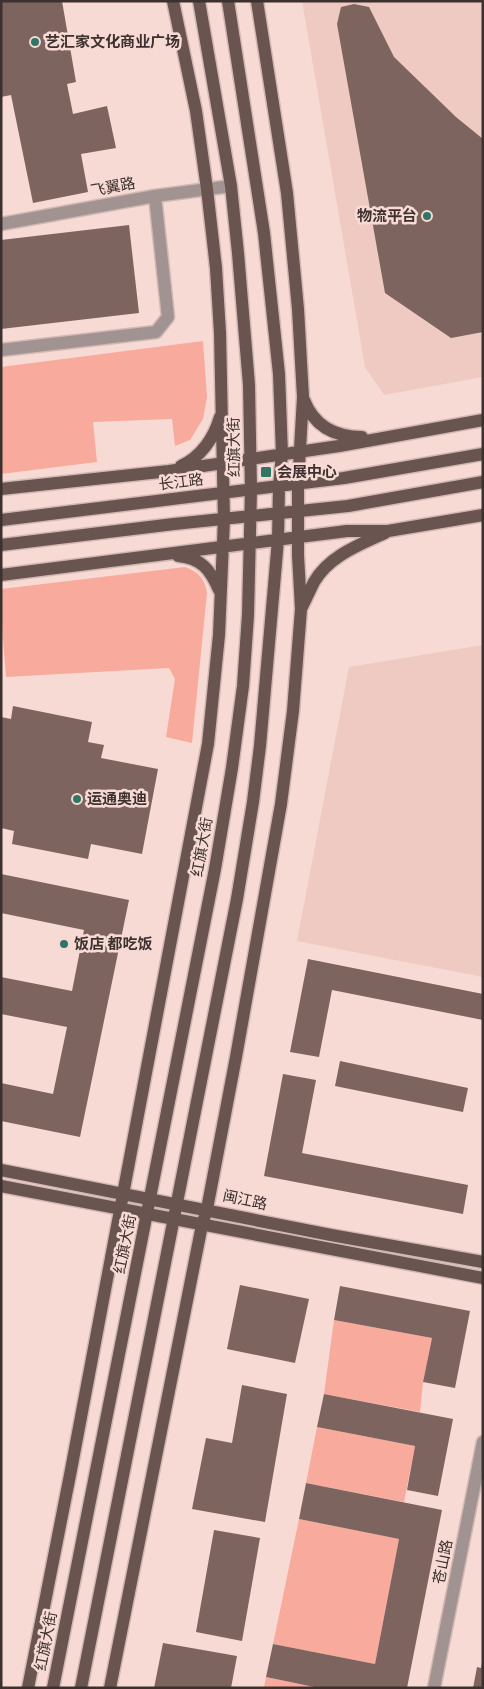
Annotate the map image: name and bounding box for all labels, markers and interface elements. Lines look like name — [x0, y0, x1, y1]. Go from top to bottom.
place label: 艺汇家文化商业广场 — [45, 32, 180, 51]
marker: 艺汇家文化商业广场 — [29, 36, 41, 48]
street label: 飞翼路 — [89, 173, 137, 200]
place label: 物流平台 — [357, 206, 417, 225]
marker: 物流平台 — [421, 210, 433, 222]
street label: 红旗大街 — [223, 417, 244, 477]
place label: 会展中心 — [277, 462, 337, 481]
marker: 会展中心 — [259, 465, 273, 479]
street label: 长江路 — [157, 469, 204, 494]
place label: 运通奥迪 — [87, 789, 147, 808]
marker: 运通奥迪 — [71, 793, 83, 805]
street label: 红旗大街 — [187, 816, 216, 878]
place label: 饭店 都吃饭 — [74, 934, 153, 953]
marker: 饭店 都吃饭 — [58, 938, 70, 950]
street label: 闽江路 — [221, 1186, 269, 1213]
street label: 红旗大街 — [109, 1213, 140, 1275]
street label: 苍山路 — [429, 1538, 456, 1586]
street label: 红旗大街 — [30, 1610, 61, 1672]

